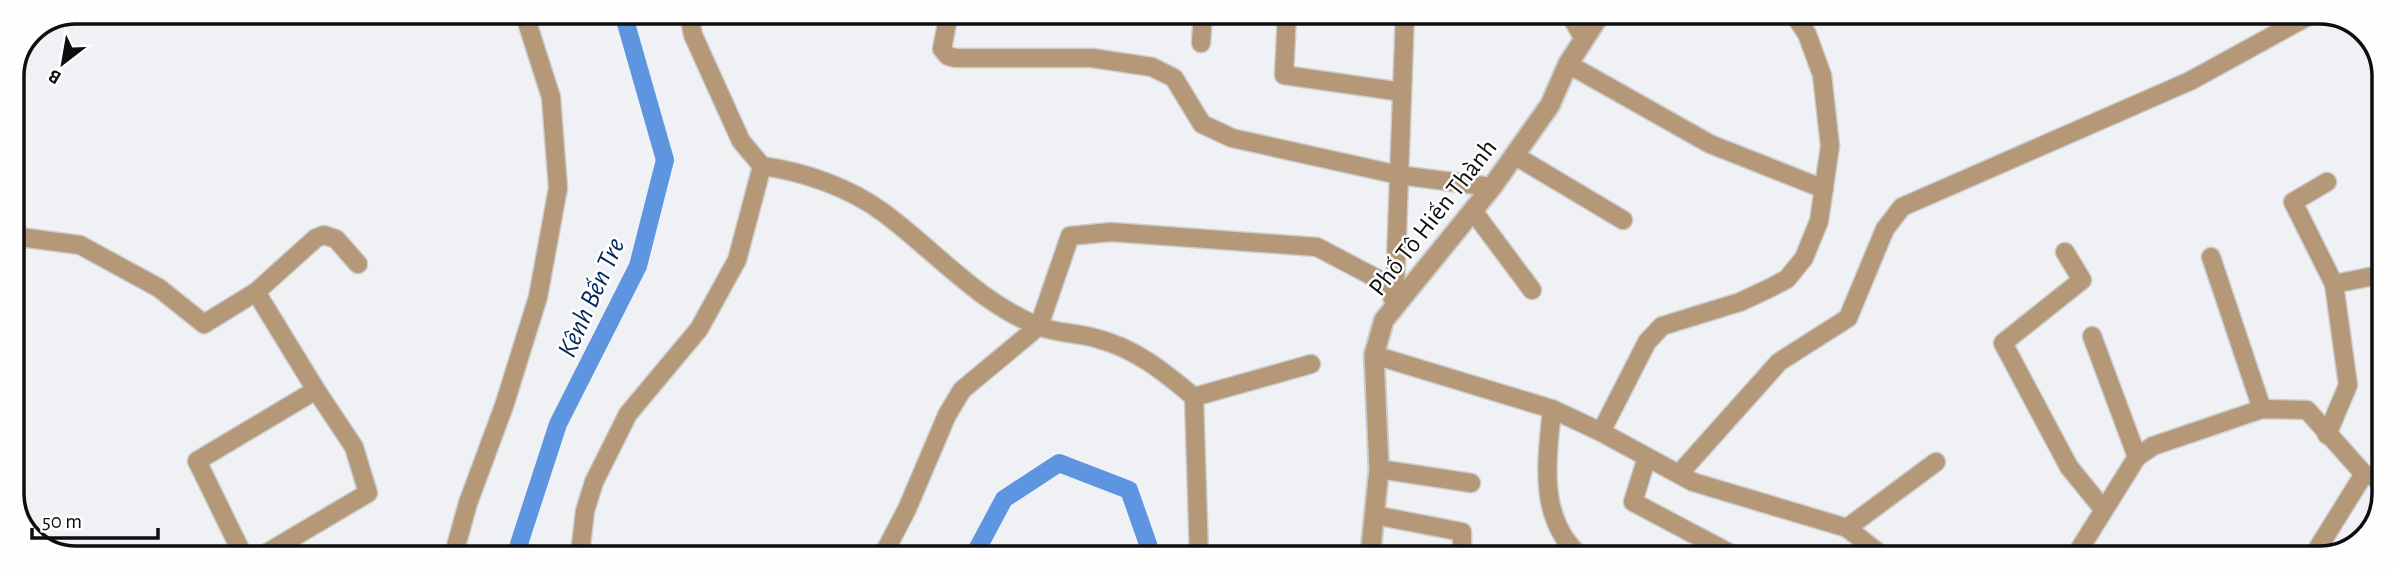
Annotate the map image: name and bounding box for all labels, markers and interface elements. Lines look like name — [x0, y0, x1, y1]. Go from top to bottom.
north arrow — [28, 28, 98, 98]
text: B — [45, 65, 65, 87]
street label: Phố Tô Hiến Thành — [1364, 134, 1502, 301]
water label: Kênh Bến Tre — [553, 234, 631, 362]
scale bar — [32, 496, 158, 540]
text: 50 m — [42, 511, 82, 532]

